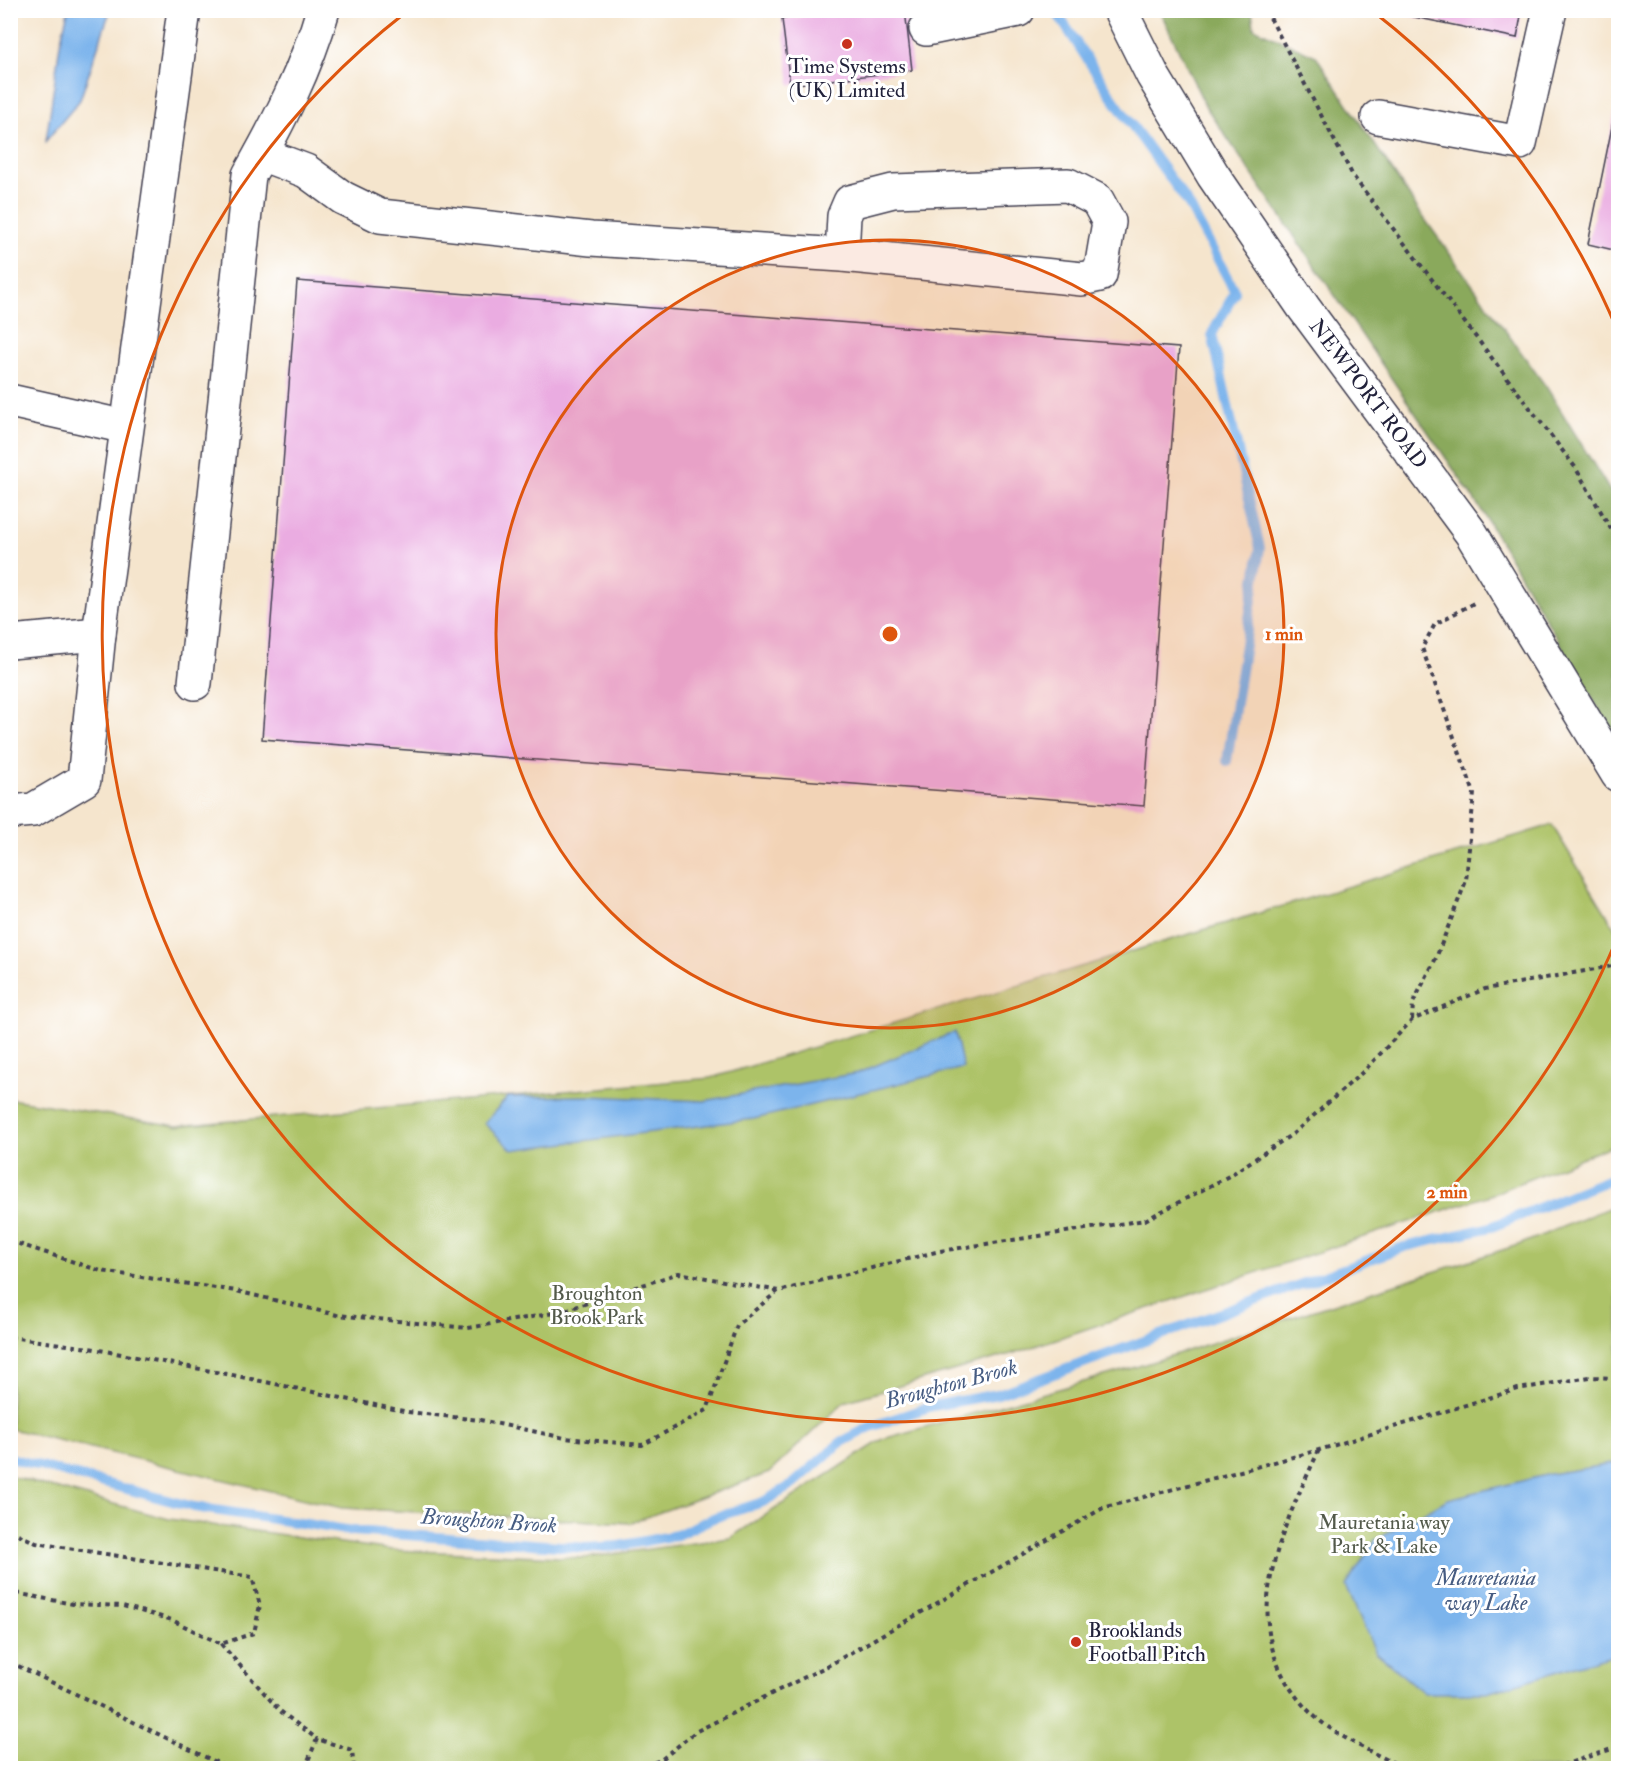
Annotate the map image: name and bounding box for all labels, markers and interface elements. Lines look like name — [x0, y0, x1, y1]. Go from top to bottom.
marker: Time Systems (UK) Limited — [840, 37, 854, 51]
place label: Time Systems (UK) Limited — [788, 53, 906, 104]
street label: NEWPORT ROAD — [1303, 314, 1433, 474]
text: 1 min — [1265, 623, 1304, 646]
centre of rings — [880, 624, 900, 644]
text: 2 min — [1427, 1181, 1468, 1204]
park label: Broughton Brook Park — [550, 1280, 644, 1331]
water label: Broughton Brook — [881, 1353, 1020, 1415]
water label: Broughton Brook — [419, 1502, 558, 1540]
park label: Mauretania way Park & Lake — [1318, 1509, 1451, 1560]
water label: Mauretania way Lake — [1434, 1564, 1536, 1617]
place label: Brooklands Football Pitch — [1088, 1617, 1206, 1668]
marker: Brooklands Football Pitch — [1069, 1635, 1083, 1649]

